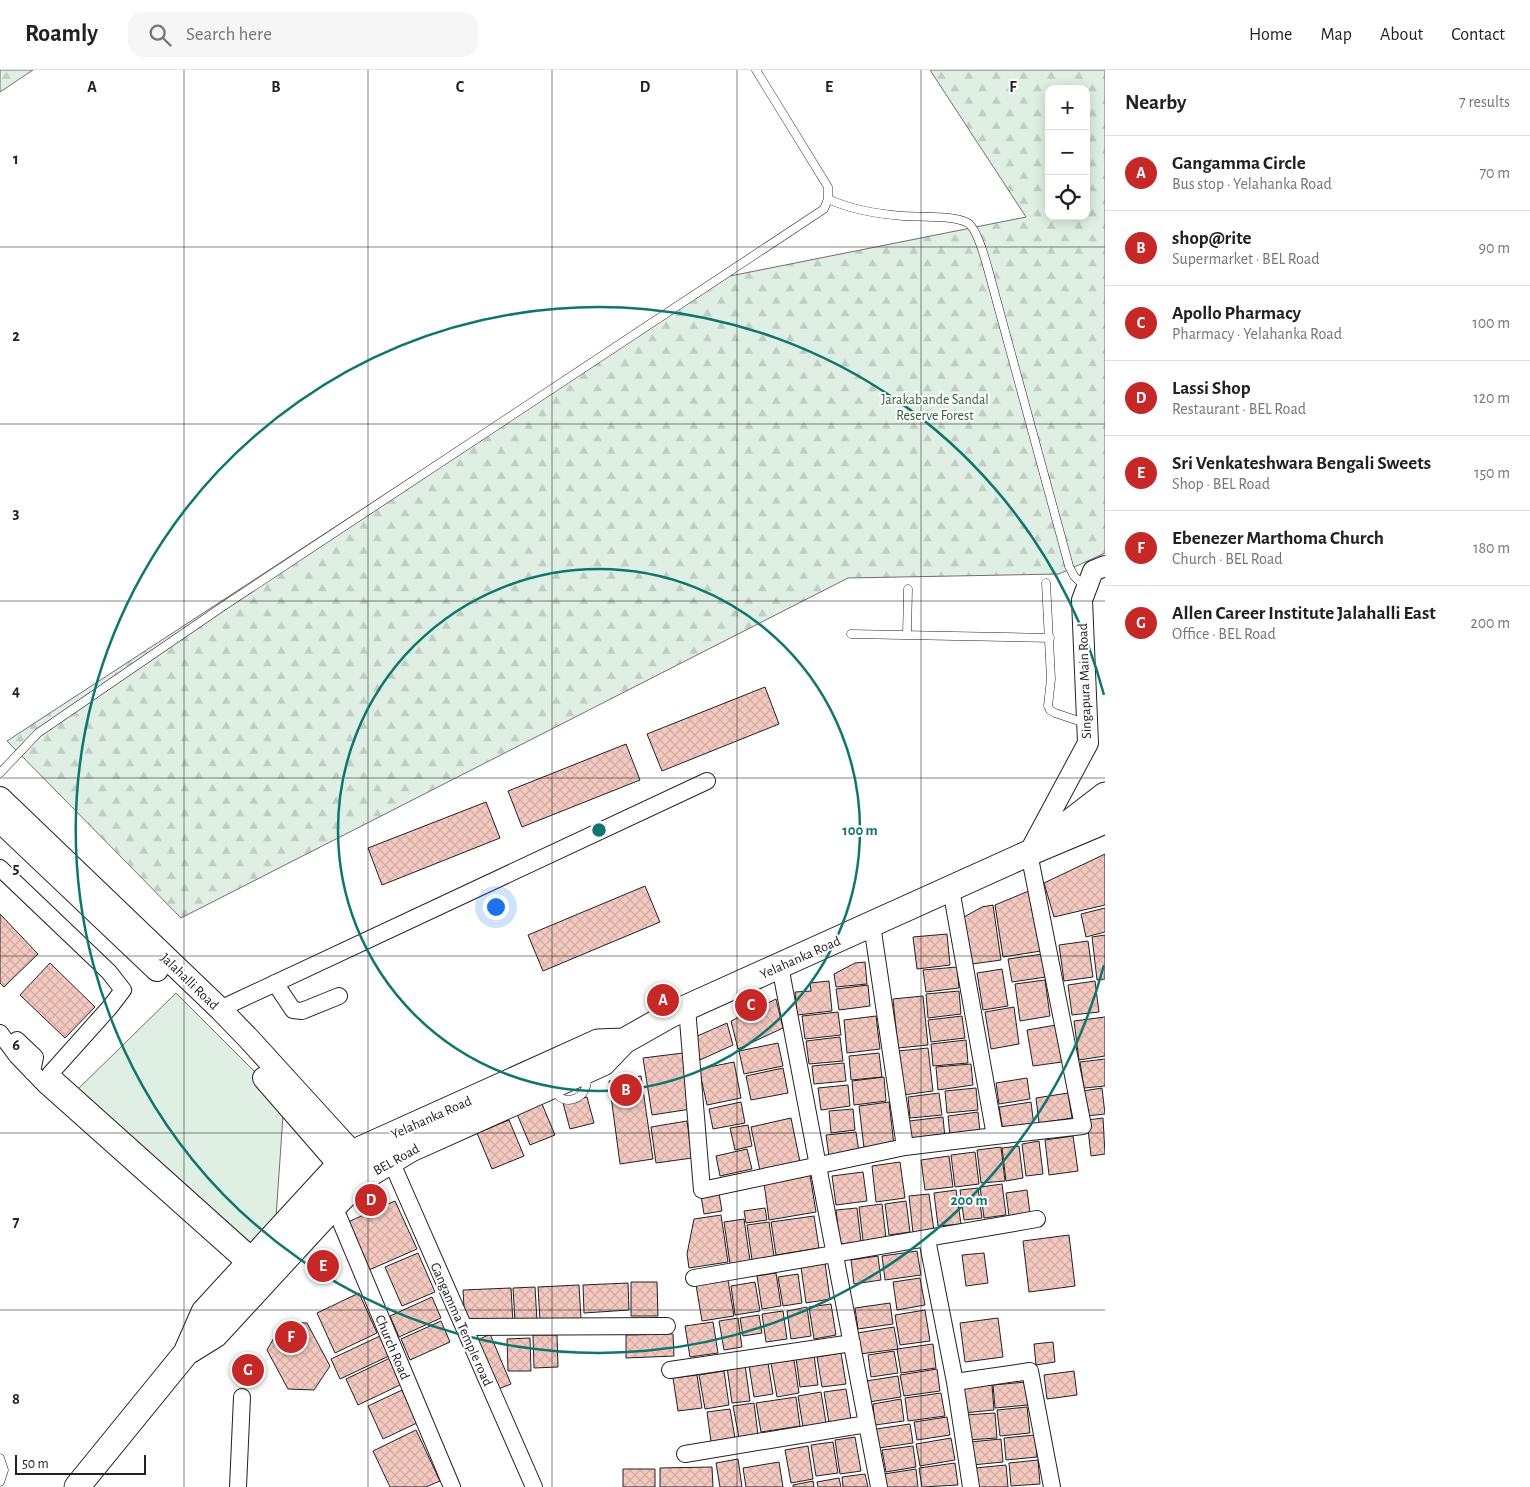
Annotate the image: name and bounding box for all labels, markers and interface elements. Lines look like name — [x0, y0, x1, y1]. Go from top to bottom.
search box — [128, 12, 478, 57]
icon: search — [146, 21, 174, 49]
text: Roamly — [25, 22, 98, 46]
text: Search here — [186, 25, 272, 44]
text: Home — [1249, 26, 1292, 44]
text: Map — [1320, 26, 1352, 44]
text: About — [1380, 26, 1423, 44]
text: Contact — [1451, 26, 1505, 44]
text: A — [87, 79, 97, 95]
text: B — [271, 79, 281, 95]
text: C — [456, 79, 465, 95]
text: D — [640, 79, 651, 95]
text: E — [825, 79, 833, 95]
text: F — [1009, 79, 1017, 95]
map controls — [1045, 85, 1090, 220]
button: + — [1045, 85, 1090, 130]
text: Nearby — [1125, 92, 1186, 113]
text: 7 results — [1459, 94, 1510, 110]
button: − — [1045, 130, 1090, 175]
text: 1 — [13, 151, 19, 167]
text: Gangamma Circle — [1172, 154, 1306, 173]
text: A — [1136, 165, 1146, 181]
text: 70 m — [1479, 165, 1510, 181]
button: locate — [1045, 175, 1090, 220]
text: Bus stop · Yelahanka Road — [1172, 176, 1332, 192]
text: shop@rite — [1172, 229, 1251, 248]
text: B — [1136, 240, 1146, 256]
text: 90 m — [1479, 240, 1510, 256]
text: Supermarket · BEL Road — [1172, 251, 1320, 267]
text: Apollo Pharmacy — [1172, 304, 1301, 323]
text: C — [1137, 315, 1145, 331]
text: 100 m — [1472, 315, 1510, 331]
text: Pharmacy · Yelahanka Road — [1172, 326, 1342, 342]
text: 2 — [12, 328, 20, 344]
text: Lassi Shop — [1172, 379, 1251, 398]
text: D — [1136, 390, 1146, 406]
text: 120 m — [1473, 390, 1510, 406]
park label: Jarakabande Sandal Reserve Forest — [881, 393, 989, 423]
text: Restaurant · BEL Road — [1172, 401, 1306, 417]
text: Sri Venkateshwara Bengali Sweets — [1172, 454, 1431, 473]
text: E — [1137, 465, 1145, 481]
text: 150 m — [1474, 465, 1510, 481]
text: Shop · BEL Road — [1172, 476, 1270, 492]
text: 3 — [13, 505, 20, 521]
text: Ebenezer Marthoma Church — [1172, 529, 1384, 548]
text: F — [1137, 540, 1145, 556]
text: 180 m — [1473, 540, 1510, 556]
text: Church · BEL Road — [1172, 551, 1283, 567]
text: Allen Career Institute Jalahalli East — [1172, 604, 1436, 623]
text: G — [1136, 615, 1146, 631]
text: 200 m — [1470, 615, 1510, 631]
street label: Singapura Main Road — [1076, 623, 1094, 739]
text: Office · BEL Road — [1172, 626, 1276, 642]
text: 4 — [12, 683, 20, 699]
centre of rings — [590, 821, 608, 839]
text: 100 m — [842, 823, 878, 838]
text: 5 — [13, 860, 20, 876]
your location — [483, 894, 509, 920]
street label: Yelahanka Road — [758, 934, 843, 982]
street label: Jalahalli Road — [158, 951, 221, 1013]
pin: A — [647, 981, 679, 1019]
pin: C — [735, 986, 767, 1024]
text: 6 — [12, 1037, 20, 1053]
pin: B — [610, 1071, 642, 1109]
street label: Yelahanka Road — [389, 1094, 474, 1142]
street label: BEL Road — [371, 1142, 422, 1178]
pin: D — [355, 1181, 387, 1219]
text: 200 m — [950, 1193, 988, 1208]
text: 7 — [13, 1214, 20, 1230]
pin: E — [307, 1247, 339, 1285]
street label: Gangamma Temple road — [427, 1260, 495, 1388]
street label: Church Road — [372, 1313, 412, 1382]
pin: F — [275, 1318, 307, 1356]
pin: G — [232, 1351, 264, 1389]
text: 8 — [12, 1391, 20, 1407]
scale bar — [15, 1452, 146, 1475]
text: 50 m — [22, 1457, 49, 1471]

